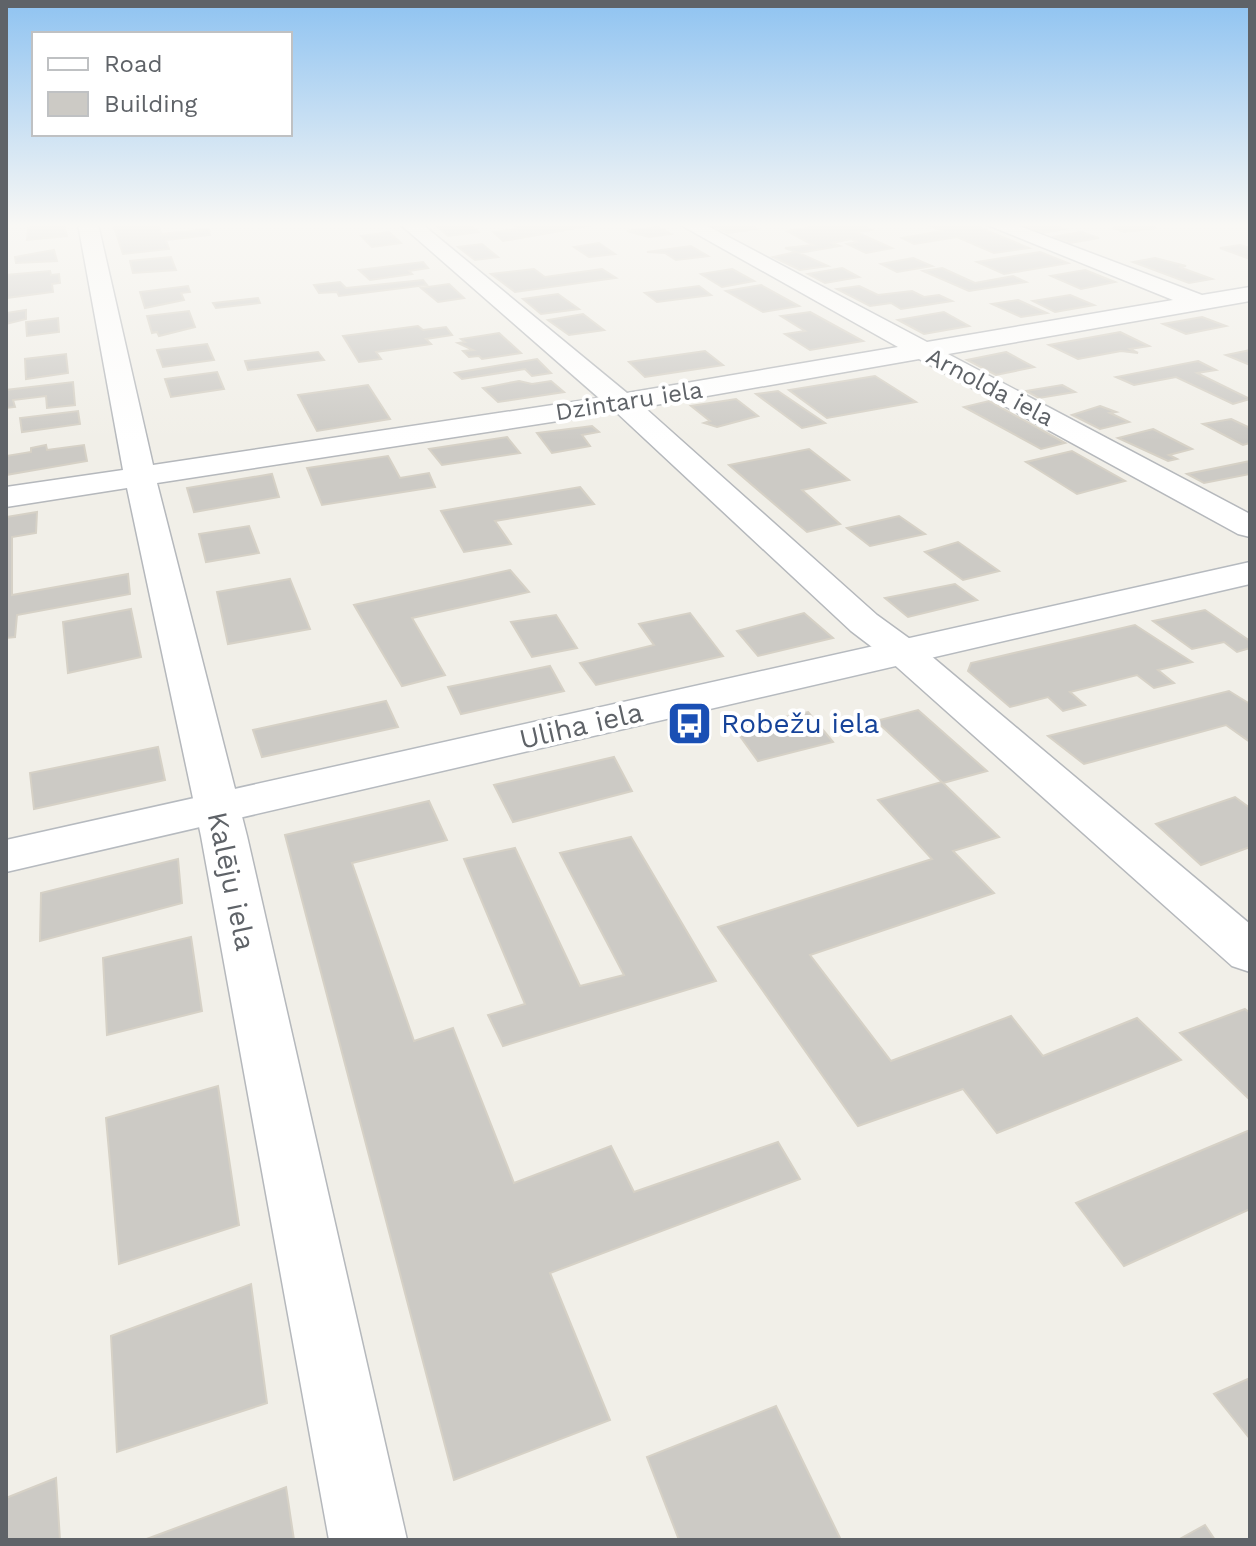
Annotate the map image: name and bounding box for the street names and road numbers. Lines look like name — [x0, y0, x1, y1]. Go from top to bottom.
street label: Arnolda iela — [922, 342, 1058, 432]
street label: Dzintaru iela — [553, 376, 705, 426]
street label: Uliha iela — [516, 695, 646, 756]
street label: Kalēju iela — [201, 809, 262, 954]

